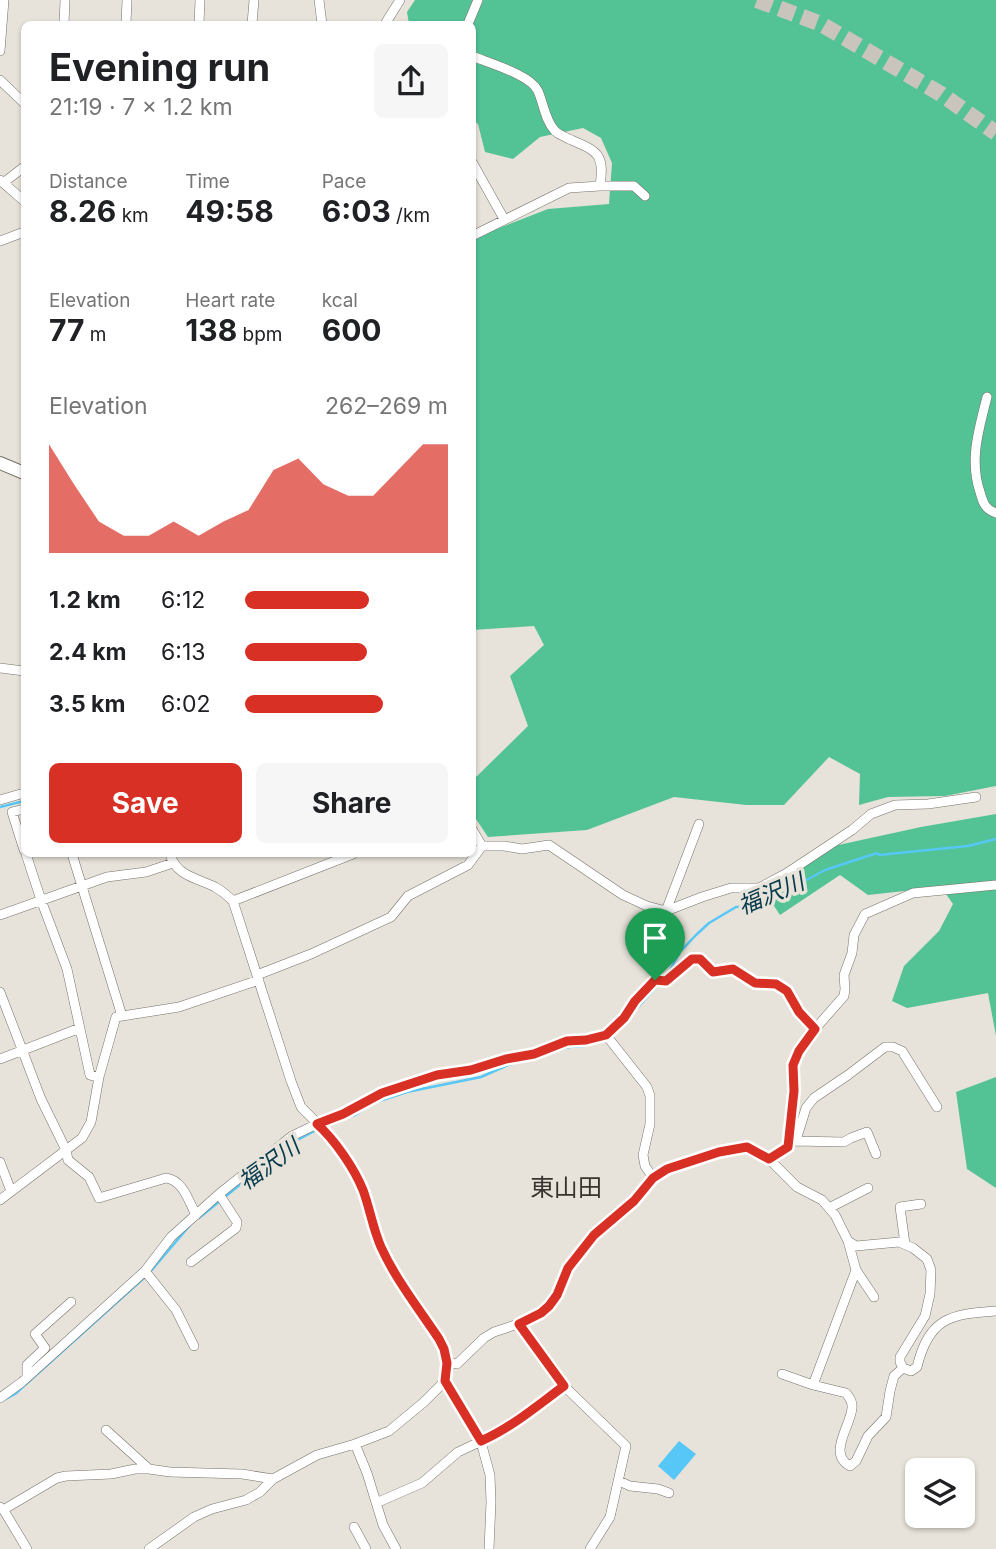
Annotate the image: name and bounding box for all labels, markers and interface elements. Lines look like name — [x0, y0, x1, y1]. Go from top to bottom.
text: Evening run — [49, 44, 270, 90]
button: share — [374, 44, 448, 118]
text: 21:19 · 7 × 1.2 km — [49, 93, 233, 121]
text: Distance — [49, 170, 127, 193]
text: Time — [185, 170, 230, 193]
text: Pace — [322, 170, 366, 193]
text: 8.26 — [49, 193, 116, 229]
text: 49:58 — [185, 193, 274, 229]
text: 6:03 — [322, 193, 391, 229]
text: km — [116, 204, 149, 227]
text: /km — [391, 204, 430, 227]
text: Elevation — [49, 289, 130, 312]
text: Heart rate — [185, 289, 275, 312]
text: kcal — [322, 289, 358, 312]
text: 77 — [49, 312, 84, 348]
text: 138 — [185, 312, 237, 348]
text: 600 — [322, 312, 382, 348]
text: m — [84, 323, 106, 346]
text: bpm — [237, 323, 282, 346]
text: Elevation — [49, 392, 148, 420]
text: 262–269 m — [325, 392, 448, 420]
text: 1.2 km — [49, 586, 121, 614]
text: 6:12 — [161, 586, 205, 614]
text: 2.4 km — [49, 638, 127, 666]
text: 6:13 — [161, 638, 205, 666]
text: 3.5 km — [49, 690, 125, 718]
text: 6:02 — [161, 690, 210, 718]
button: Save — [49, 763, 242, 843]
button: Share — [256, 763, 448, 843]
water label: 福沢川 — [734, 866, 811, 920]
pin — [625, 908, 685, 980]
icon: arrive — [636, 919, 674, 957]
water label: 福沢川 — [233, 1131, 308, 1196]
district label: 東山田 — [530, 1173, 602, 1202]
map controls — [905, 1458, 975, 1528]
button: layers — [905, 1458, 975, 1528]

